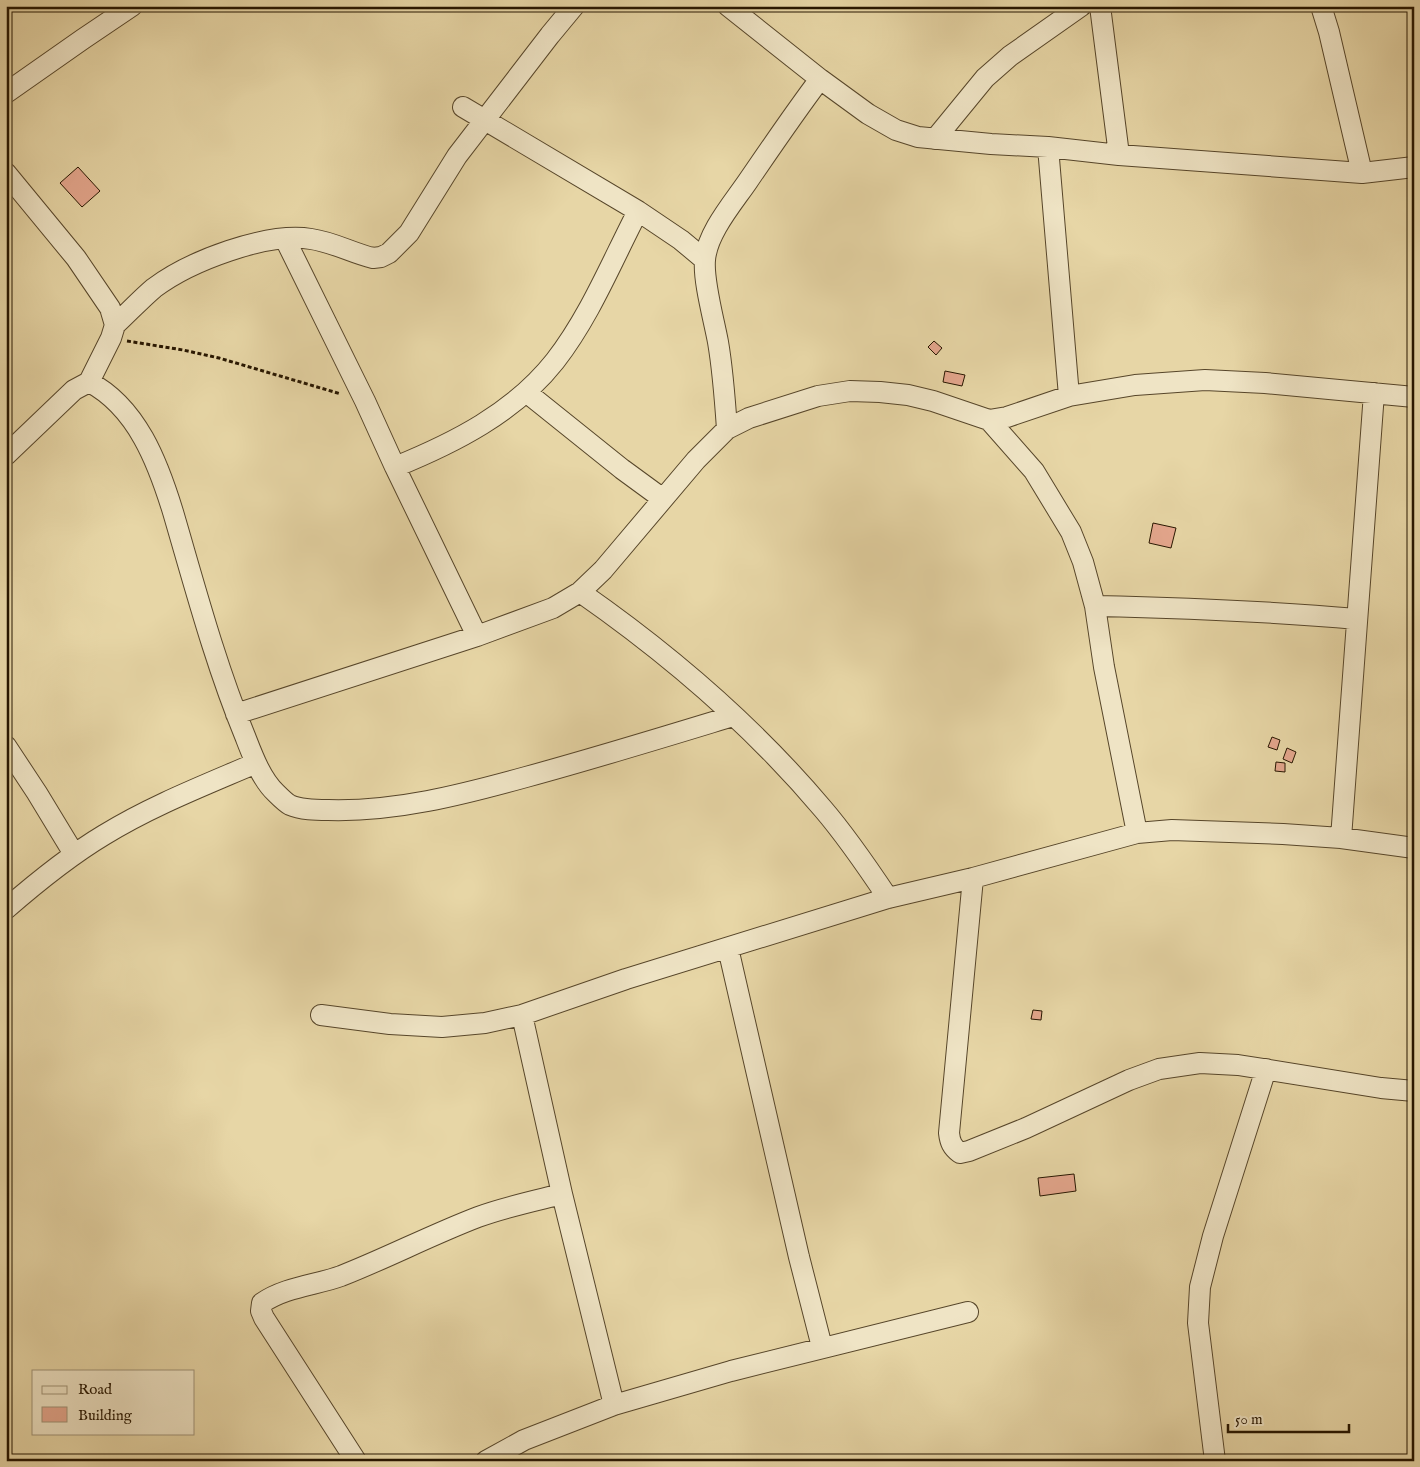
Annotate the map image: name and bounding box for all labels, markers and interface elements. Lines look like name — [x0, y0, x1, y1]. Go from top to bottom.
legend — [32, 1370, 195, 1434]
text: Road — [78, 1380, 113, 1399]
scale bar — [1228, 1402, 1349, 1434]
text: Building — [78, 1406, 133, 1425]
text: 50 m — [1235, 1410, 1263, 1429]

